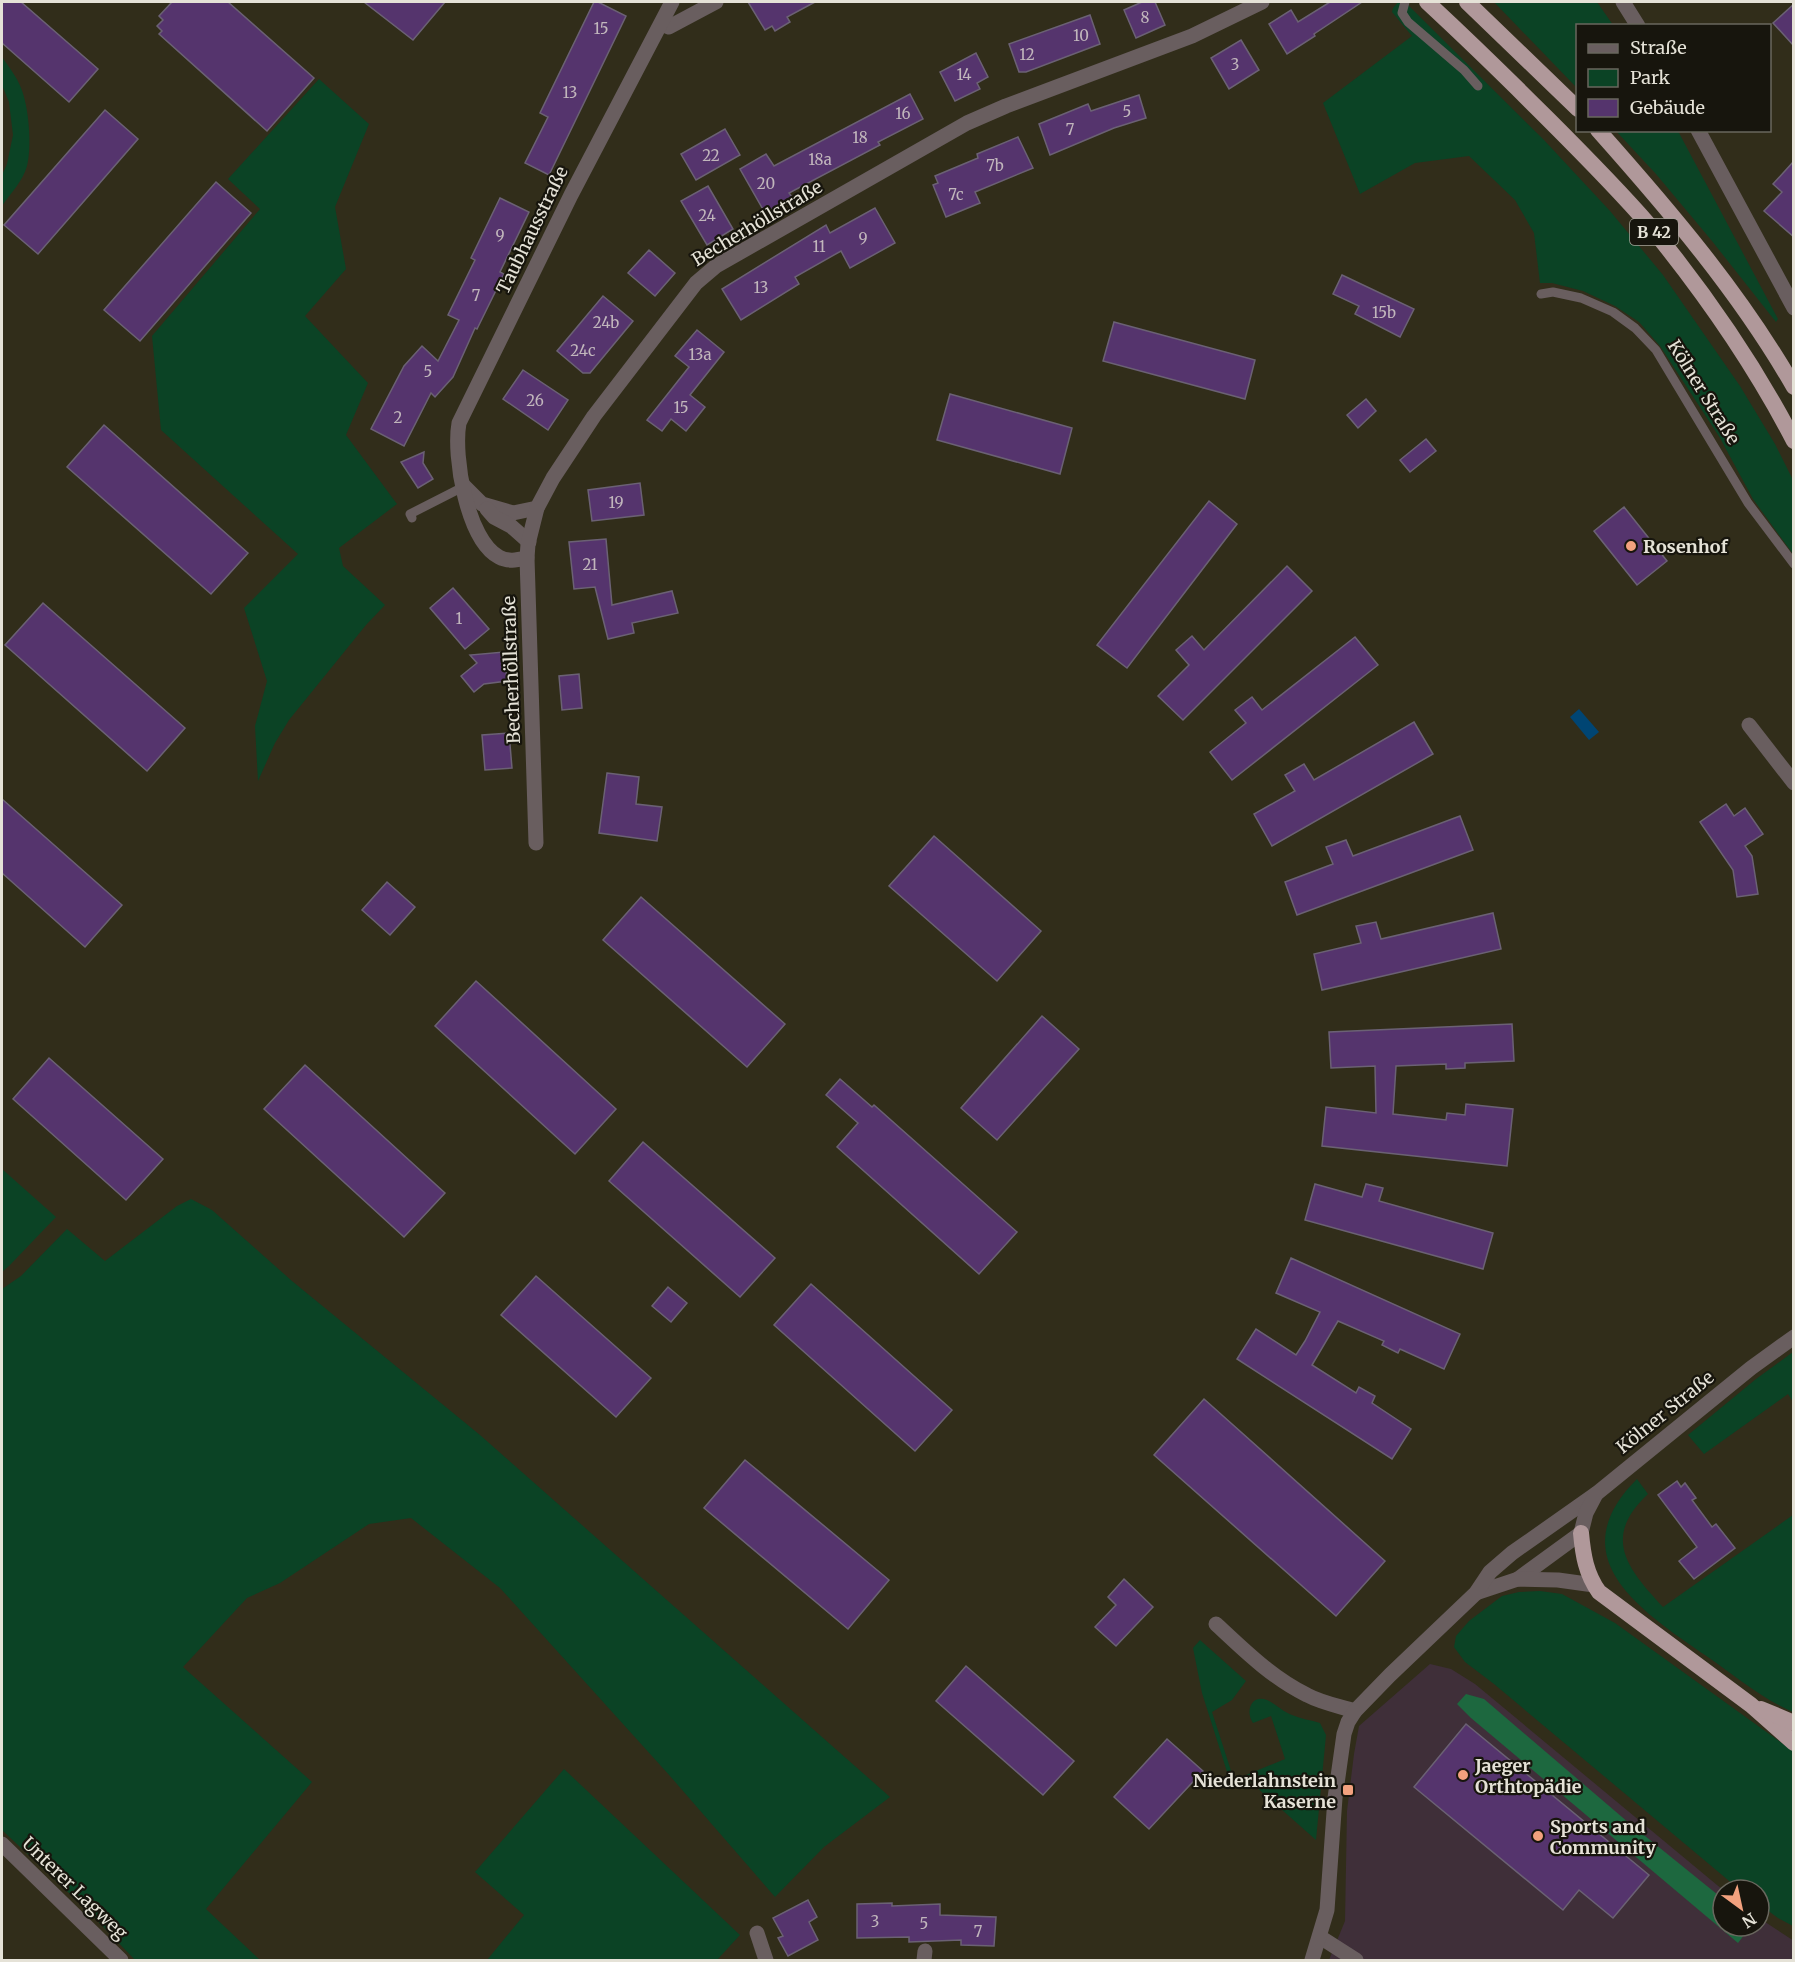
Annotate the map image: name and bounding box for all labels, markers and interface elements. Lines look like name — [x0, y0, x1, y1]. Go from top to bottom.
house number: 8 — [1141, 8, 1150, 27]
house number: 15 — [593, 19, 609, 38]
legend — [1576, 24, 1771, 132]
house number: 10 — [1073, 26, 1089, 45]
text: Straße — [1630, 36, 1687, 59]
house number: 12 — [1019, 45, 1035, 64]
house number: 3 — [1231, 55, 1239, 74]
house number: 14 — [956, 65, 972, 84]
text: Park — [1630, 66, 1671, 89]
house number: 13 — [563, 83, 577, 102]
text: Gebäude — [1630, 96, 1705, 119]
house number: 5 — [1123, 102, 1131, 121]
house number: 16 — [895, 104, 911, 123]
house number: 7 — [1066, 120, 1075, 139]
house number: 18 — [852, 128, 868, 147]
house number: 22 — [702, 146, 720, 165]
house number: 18a — [808, 150, 832, 169]
house number: 7b — [986, 156, 1004, 175]
street label: Taubhausstraße — [491, 162, 573, 298]
house number: 20 — [757, 174, 775, 193]
street label: Becherhöllstraße — [688, 175, 826, 271]
house number: 7c — [948, 185, 964, 204]
house number: 24 — [698, 206, 716, 225]
road number: B 42 — [1630, 219, 1678, 245]
house number: 9 — [495, 226, 505, 245]
house number: 9 — [858, 229, 868, 248]
house number: 11 — [812, 237, 826, 256]
house number: 13 — [754, 278, 768, 297]
house number: 7 — [472, 286, 481, 305]
house number: 15b — [1372, 303, 1396, 322]
house number: 24b — [593, 313, 619, 332]
street label: Kölner Straße — [1663, 335, 1745, 449]
house number: 24c — [570, 341, 596, 360]
house number: 13a — [688, 345, 712, 364]
house number: 5 — [424, 362, 432, 381]
house number: 26 — [526, 391, 544, 410]
house number: 15 — [673, 398, 689, 417]
house number: 2 — [394, 408, 403, 427]
house number: 19 — [608, 493, 624, 512]
place label: Rosenhof — [1643, 535, 1728, 558]
marker: Rosenhof — [1624, 539, 1638, 553]
house number: 21 — [582, 555, 598, 574]
street label: Becherhöllstraße — [497, 596, 525, 744]
house number: 1 — [456, 609, 463, 628]
street label: Kölner Straße — [1612, 1366, 1718, 1458]
place label: Jaeger Orthtopädie — [1474, 1754, 1582, 1798]
marker: Jaeger Orthtopädie — [1456, 1768, 1470, 1782]
place label: Niederlahnstein Kaserne — [1193, 1769, 1336, 1813]
marker: Niederlahnstein Kaserne — [1341, 1783, 1355, 1797]
place label: Sports and Community — [1550, 1815, 1656, 1859]
marker: Sports and Community — [1531, 1829, 1545, 1843]
street label: Unterer Lagweg — [17, 1832, 133, 1944]
north arrow — [1711, 1878, 1771, 1938]
text: N — [1738, 1909, 1760, 1933]
house number: 3 — [871, 1912, 879, 1931]
house number: 5 — [920, 1914, 928, 1933]
house number: 7 — [974, 1922, 983, 1941]

